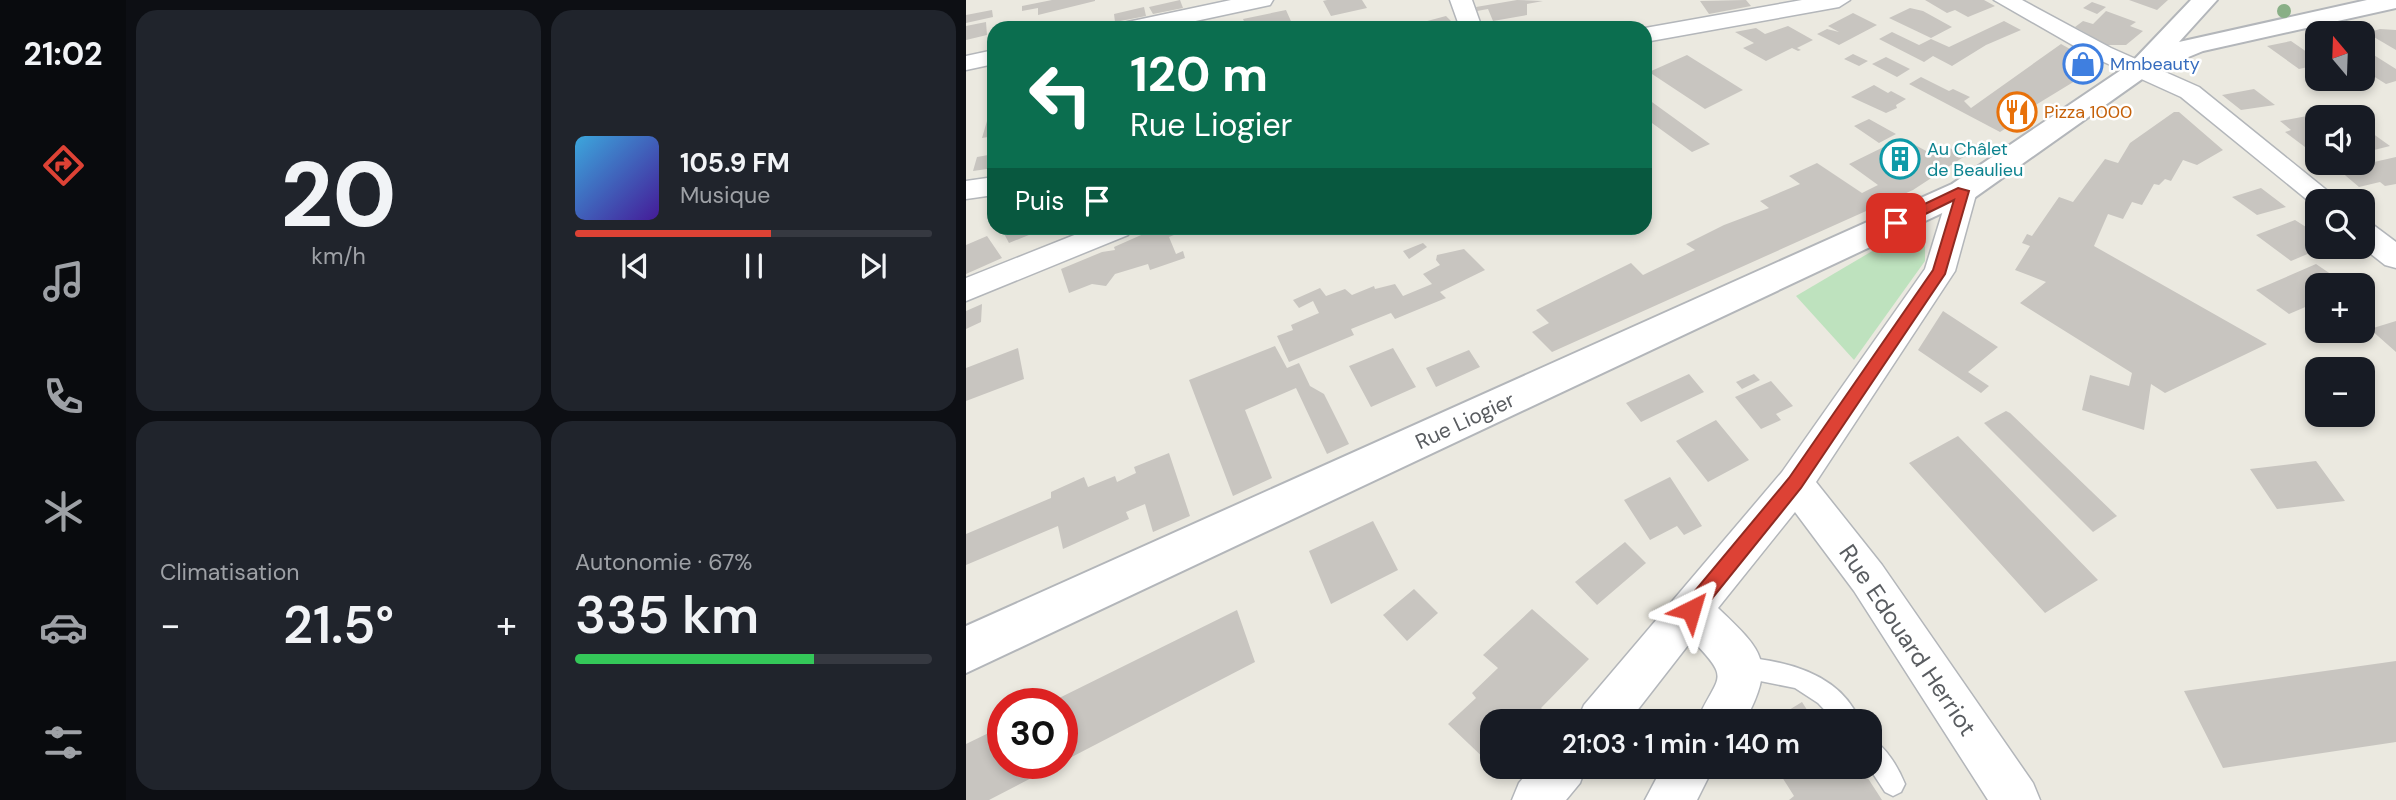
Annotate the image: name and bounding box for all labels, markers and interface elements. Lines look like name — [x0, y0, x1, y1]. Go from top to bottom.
north arrow — [2305, 21, 2375, 91]
map controls — [2305, 21, 2375, 427]
text: 21:02 — [23, 33, 103, 75]
text: 120 m — [1130, 42, 1268, 106]
shop icon: Mmbeauty — [2062, 43, 2104, 85]
icon: left — [1015, 49, 1106, 140]
place label: Mmbeauty — [2110, 52, 2200, 76]
restaurant icon: Pizza 1000 — [1996, 91, 2038, 133]
place label: Pizza 1000 — [2044, 100, 2132, 124]
text: Rue Liogier — [1130, 104, 1292, 146]
button: sound — [2305, 105, 2375, 175]
text: 20 — [280, 136, 397, 254]
place label: Au Châlet de Beaulieu — [1927, 137, 2023, 182]
building icon: Au Châlet de Beaulieu — [1879, 138, 1921, 180]
icon: directions — [39, 141, 88, 190]
text: 105.9 FM — [680, 146, 790, 180]
text: Musique — [680, 180, 770, 210]
icon: arrive — [1078, 182, 1116, 220]
text: Puis — [1015, 184, 1064, 218]
button: search — [2305, 189, 2375, 259]
pin — [1866, 193, 1926, 253]
icon: arrive — [1877, 204, 1915, 242]
text: km/h — [311, 241, 366, 271]
icon: previous — [616, 247, 654, 285]
icon: pause — [735, 247, 773, 285]
icon: next — [854, 247, 892, 285]
icon: music — [39, 257, 88, 306]
button: + — [2305, 273, 2375, 343]
button: − — [2305, 357, 2375, 427]
icon: phone — [39, 372, 88, 421]
street label: Rue Liogier — [1411, 386, 1519, 456]
icon: climate — [39, 487, 88, 536]
street label: Rue Edouard Herriot — [1832, 538, 1984, 742]
text: Autonomie · 67% — [575, 547, 752, 577]
text: Climatisation — [160, 557, 299, 587]
position arrow — [1654, 573, 1728, 647]
text: 335 km — [575, 581, 759, 649]
text: 21.5° — [283, 591, 394, 659]
text: − — [160, 600, 181, 650]
text: + — [496, 600, 517, 650]
icon: car — [39, 603, 88, 652]
speed limit sign: 30 — [987, 688, 1078, 779]
icon: filters — [39, 718, 88, 767]
text: 21:03 · 1 min · 140 m — [1562, 727, 1800, 761]

